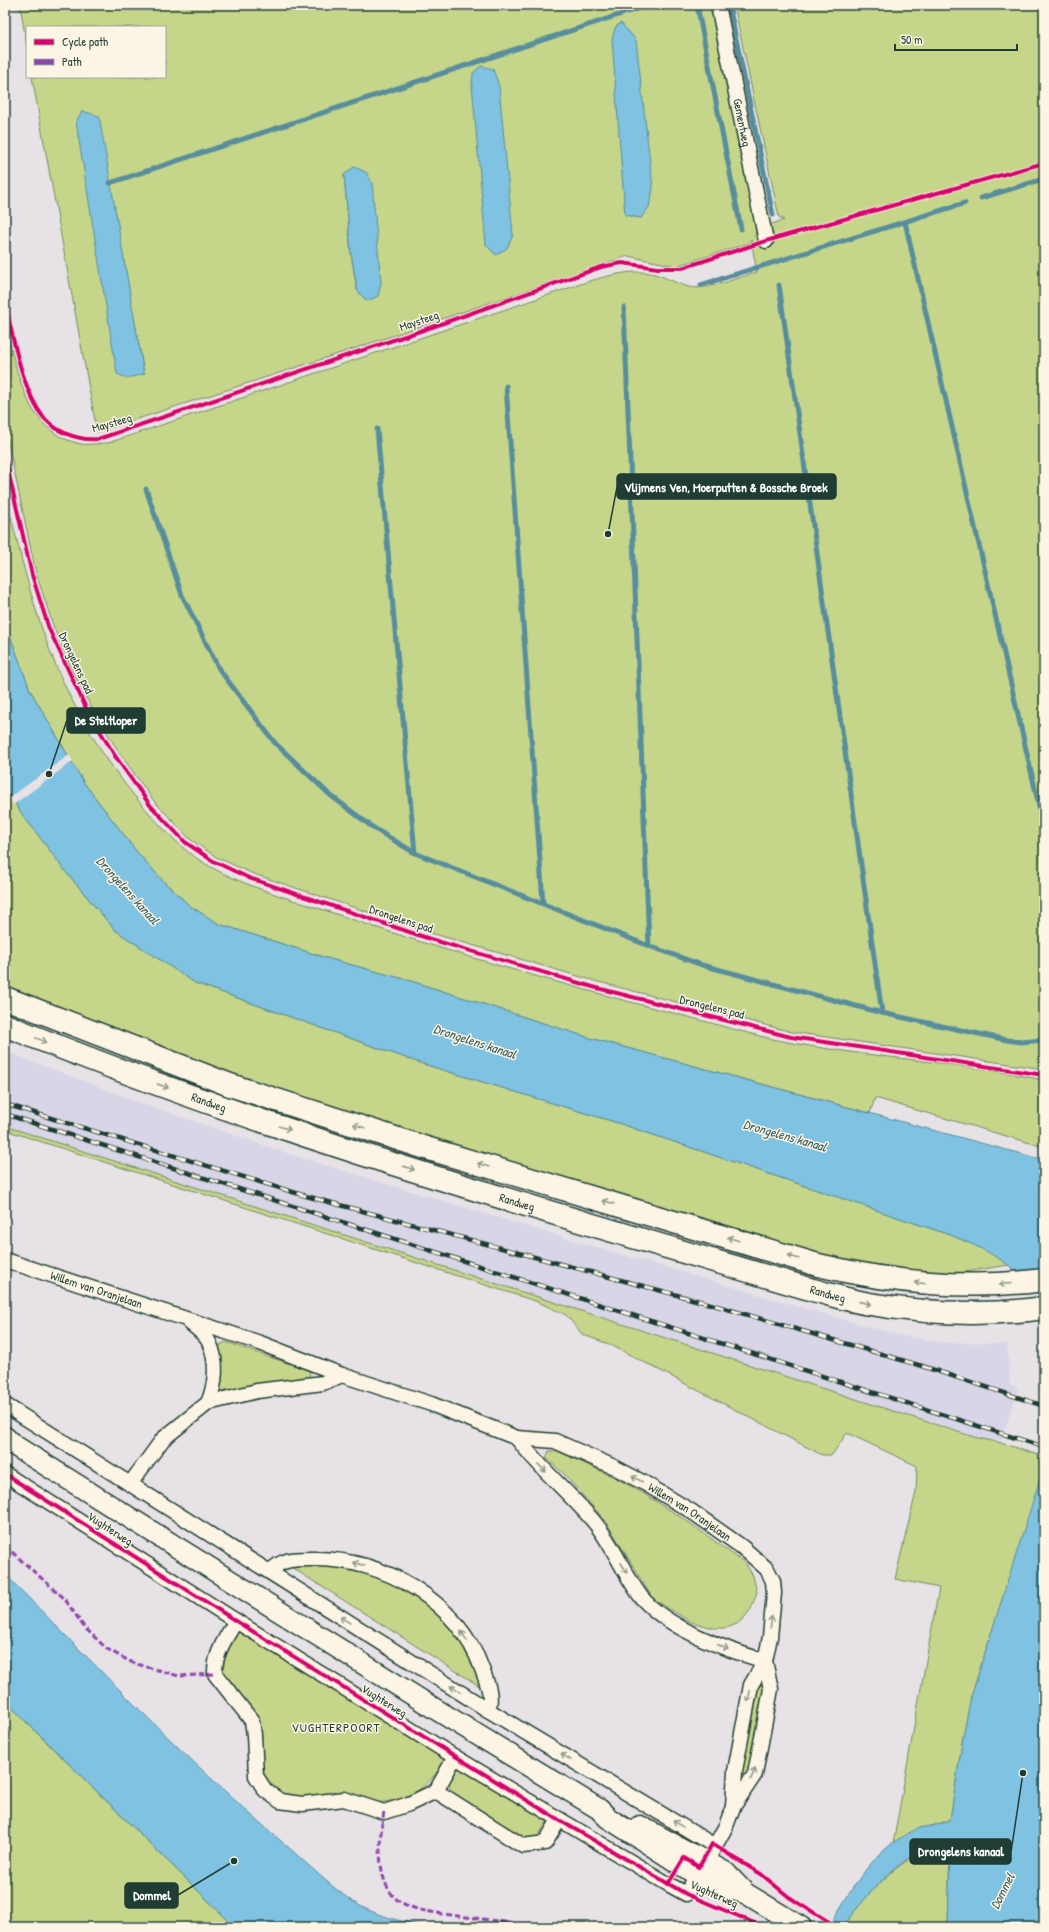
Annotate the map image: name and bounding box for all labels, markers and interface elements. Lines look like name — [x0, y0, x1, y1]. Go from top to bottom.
legend — [26, 26, 166, 78]
scale bar — [895, 26, 1017, 52]
text: 50 m — [901, 31, 922, 48]
text: Cycle path — [62, 33, 108, 50]
text: Path — [62, 53, 82, 70]
street label: Gementweg — [729, 97, 756, 148]
street label: Maysteeg — [397, 306, 441, 335]
street label: Maysteeg — [90, 409, 134, 436]
callout: Vlijmens Ven, Moerputten & Bossche Broek — [617, 474, 836, 499]
text: Vlijmens Ven, Moerputten & Bossche Broek — [624, 478, 828, 497]
street label: Drongelens pad — [55, 629, 98, 697]
callout: De Steltloper — [67, 708, 145, 733]
text: De Steltloper — [75, 711, 138, 730]
water label: Drongelens kanaal — [92, 852, 164, 929]
street label: Drongelens pad — [367, 900, 435, 937]
street label: Drongelens pad — [678, 990, 746, 1023]
water label: Drongelens kanaal — [431, 1019, 519, 1064]
one-way arrow — [35, 1036, 47, 1044]
one-way arrow — [156, 1082, 168, 1090]
street label: Randweg — [189, 1088, 229, 1116]
water label: Drongelens kanaal — [741, 1115, 829, 1157]
one-way arrow — [353, 1122, 366, 1129]
one-way arrow — [279, 1125, 292, 1132]
one-way arrow — [477, 1161, 490, 1168]
one-way arrow — [403, 1165, 415, 1173]
street label: Randweg — [497, 1189, 537, 1215]
one-way arrow — [602, 1198, 615, 1205]
one-way arrow — [726, 1235, 739, 1242]
one-way arrow — [787, 1253, 800, 1261]
street label: Willem van Oranjelaan — [48, 1266, 145, 1312]
one-way arrow — [914, 1279, 927, 1287]
one-way arrow — [999, 1280, 1012, 1288]
street label: Randweg — [808, 1281, 847, 1306]
one-way arrow — [858, 1299, 871, 1307]
one-way arrow — [537, 1463, 547, 1473]
one-way arrow — [631, 1475, 643, 1482]
street label: Willem van Oranjelaan — [645, 1478, 735, 1545]
street label: Vughterweg — [84, 1508, 136, 1550]
one-way arrow — [353, 1560, 366, 1567]
one-way arrow — [621, 1562, 628, 1574]
one-way arrow — [340, 1616, 351, 1624]
one-way arrow — [768, 1616, 775, 1629]
one-way arrow — [459, 1630, 467, 1642]
one-way arrow — [716, 1644, 728, 1651]
street label: Vughterweg — [358, 1680, 410, 1721]
one-way arrow — [449, 1685, 461, 1693]
one-way arrow — [744, 1689, 752, 1702]
district label: VUGHTERPOORT — [291, 1718, 381, 1736]
one-way arrow — [561, 1753, 572, 1761]
one-way arrow — [750, 1769, 758, 1781]
one-way arrow — [672, 1819, 684, 1827]
callout: Drongelens kanaal — [910, 1839, 1011, 1864]
text: Drongelens kanaal — [918, 1842, 1004, 1861]
water label: Dommel — [985, 1870, 1019, 1912]
street label: Vughterweg — [687, 1875, 741, 1912]
callout: Dommel — [125, 1883, 178, 1908]
text: Dommel — [133, 1886, 171, 1904]

